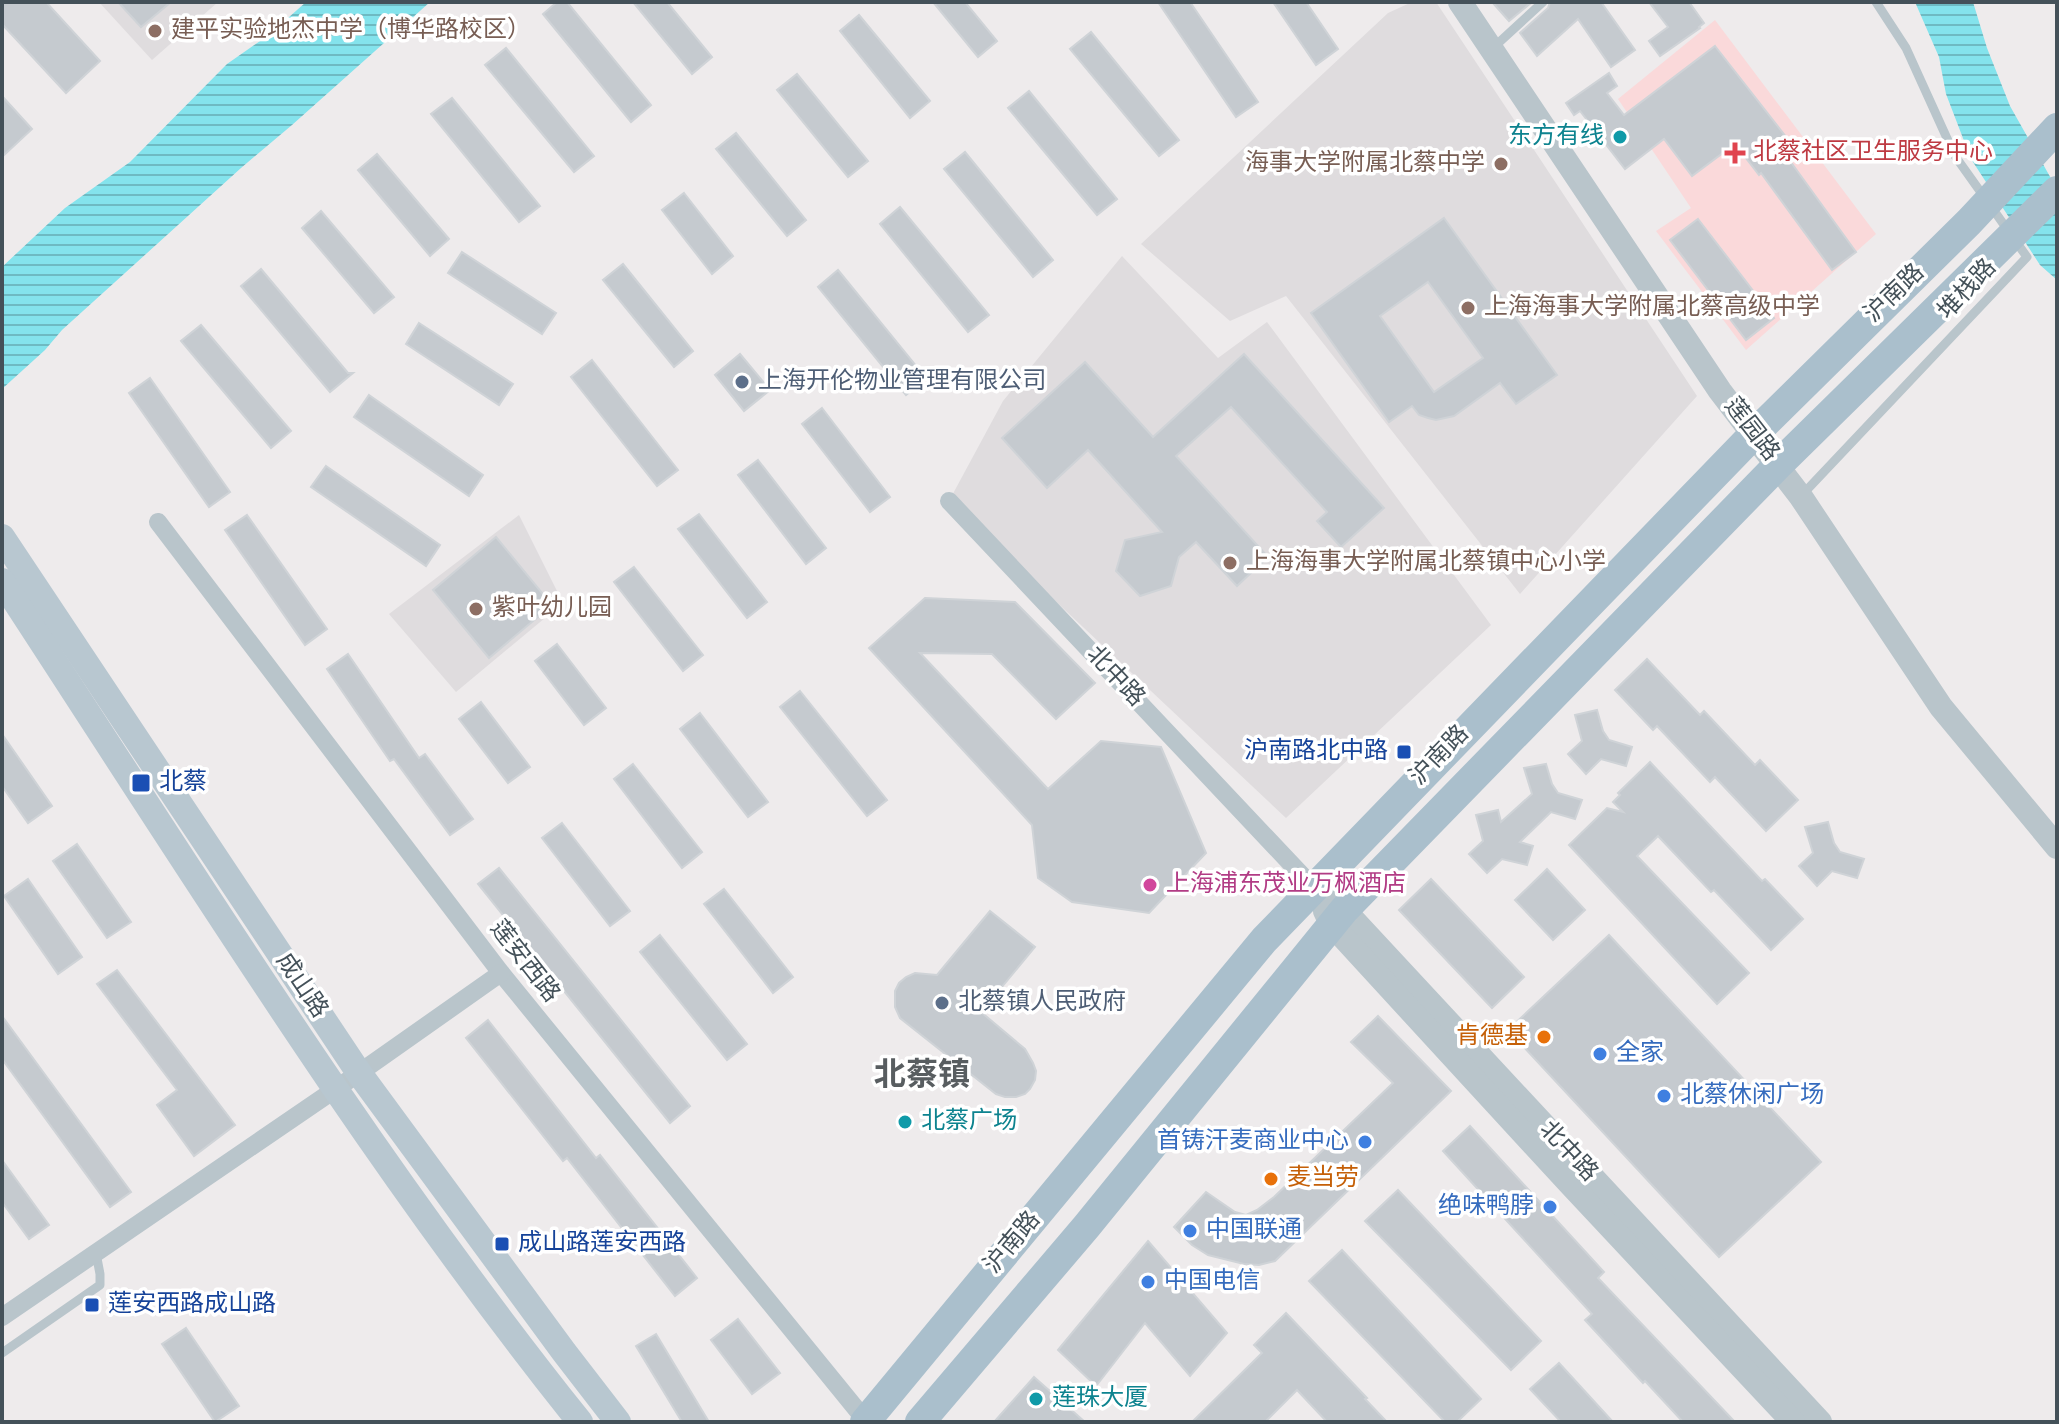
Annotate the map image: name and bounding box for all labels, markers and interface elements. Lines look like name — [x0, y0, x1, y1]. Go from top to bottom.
place label: 建平实验地杰中学（博华路校区） — [171, 16, 531, 46]
marker: 建平实验地杰中学（博华路校区） — [146, 22, 164, 40]
place label: 东方有线 — [1508, 122, 1604, 152]
marker: 东方有线 — [1611, 128, 1629, 146]
place label: 北蔡社区卫生服务中心 — [1753, 138, 1993, 168]
marker: 北蔡社区卫生服务中心 — [1724, 142, 1746, 164]
place label: 海事大学附属北蔡中学 — [1245, 149, 1485, 179]
marker: 海事大学附属北蔡中学 — [1492, 155, 1510, 173]
street label: 堆栈路 — [1932, 253, 2004, 327]
street label: 沪南路 — [1859, 258, 1931, 330]
place label: 上海海事大学附属北蔡高级中学 — [1484, 293, 1820, 323]
marker: 上海海事大学附属北蔡高级中学 — [1459, 299, 1477, 317]
place label: 上海开伦物业管理有限公司 — [758, 367, 1046, 397]
marker: 上海开伦物业管理有限公司 — [733, 373, 751, 391]
street label: 莲园路 — [1717, 392, 1785, 468]
place label: 上海海事大学附属北蔡镇中心小学 — [1246, 548, 1606, 578]
marker: 上海海事大学附属北蔡镇中心小学 — [1221, 554, 1239, 572]
place label: 紫叶幼儿园 — [492, 594, 612, 624]
marker: 紫叶幼儿园 — [467, 600, 485, 618]
street label: 北中路 — [1079, 640, 1151, 714]
street label: 沪南路 — [1404, 720, 1476, 792]
place label: 沪南路北中路 — [1244, 737, 1388, 767]
marker: 沪南路北中路 — [1395, 743, 1413, 761]
place label: 北蔡 — [159, 768, 207, 798]
marker: 北蔡 — [130, 772, 152, 794]
place label: 上海浦东茂业万枫酒店 — [1166, 870, 1406, 900]
marker: 上海浦东茂业万枫酒店 — [1141, 876, 1159, 894]
street label: 莲安西路 — [483, 915, 565, 1009]
street label: 成山路 — [268, 948, 334, 1024]
place label: 北蔡镇人民政府 — [958, 988, 1126, 1018]
marker: 北蔡镇人民政府 — [933, 994, 951, 1012]
place label: 肯德基 — [1456, 1022, 1528, 1052]
marker: 肯德基 — [1535, 1028, 1553, 1046]
place label: 全家 — [1616, 1039, 1664, 1069]
marker: 全家 — [1591, 1045, 1609, 1063]
district label: 北蔡镇 — [874, 1057, 970, 1097]
place label: 北蔡休闲广场 — [1680, 1081, 1824, 1111]
marker: 北蔡休闲广场 — [1655, 1087, 1673, 1105]
place label: 北蔡广场 — [921, 1107, 1017, 1137]
marker: 北蔡广场 — [896, 1113, 914, 1131]
street label: 北中路 — [1532, 1115, 1604, 1189]
place label: 首铸汗麦商业中心 — [1157, 1127, 1349, 1157]
marker: 首铸汗麦商业中心 — [1356, 1133, 1374, 1151]
place label: 麦当劳 — [1287, 1164, 1359, 1194]
marker: 麦当劳 — [1262, 1170, 1280, 1188]
place label: 绝味鸭脖 — [1438, 1192, 1534, 1222]
marker: 绝味鸭脖 — [1541, 1198, 1559, 1216]
street label: 沪南路 — [978, 1206, 1048, 1280]
place label: 中国联通 — [1206, 1216, 1302, 1246]
marker: 中国联通 — [1181, 1222, 1199, 1240]
place label: 成山路莲安西路 — [518, 1229, 686, 1259]
marker: 成山路莲安西路 — [493, 1235, 511, 1253]
place label: 中国电信 — [1164, 1267, 1260, 1297]
marker: 中国电信 — [1139, 1273, 1157, 1291]
place label: 莲安西路成山路 — [108, 1290, 276, 1320]
marker: 莲安西路成山路 — [83, 1296, 101, 1314]
place label: 莲珠大厦 — [1052, 1384, 1148, 1414]
marker: 莲珠大厦 — [1027, 1390, 1045, 1408]

